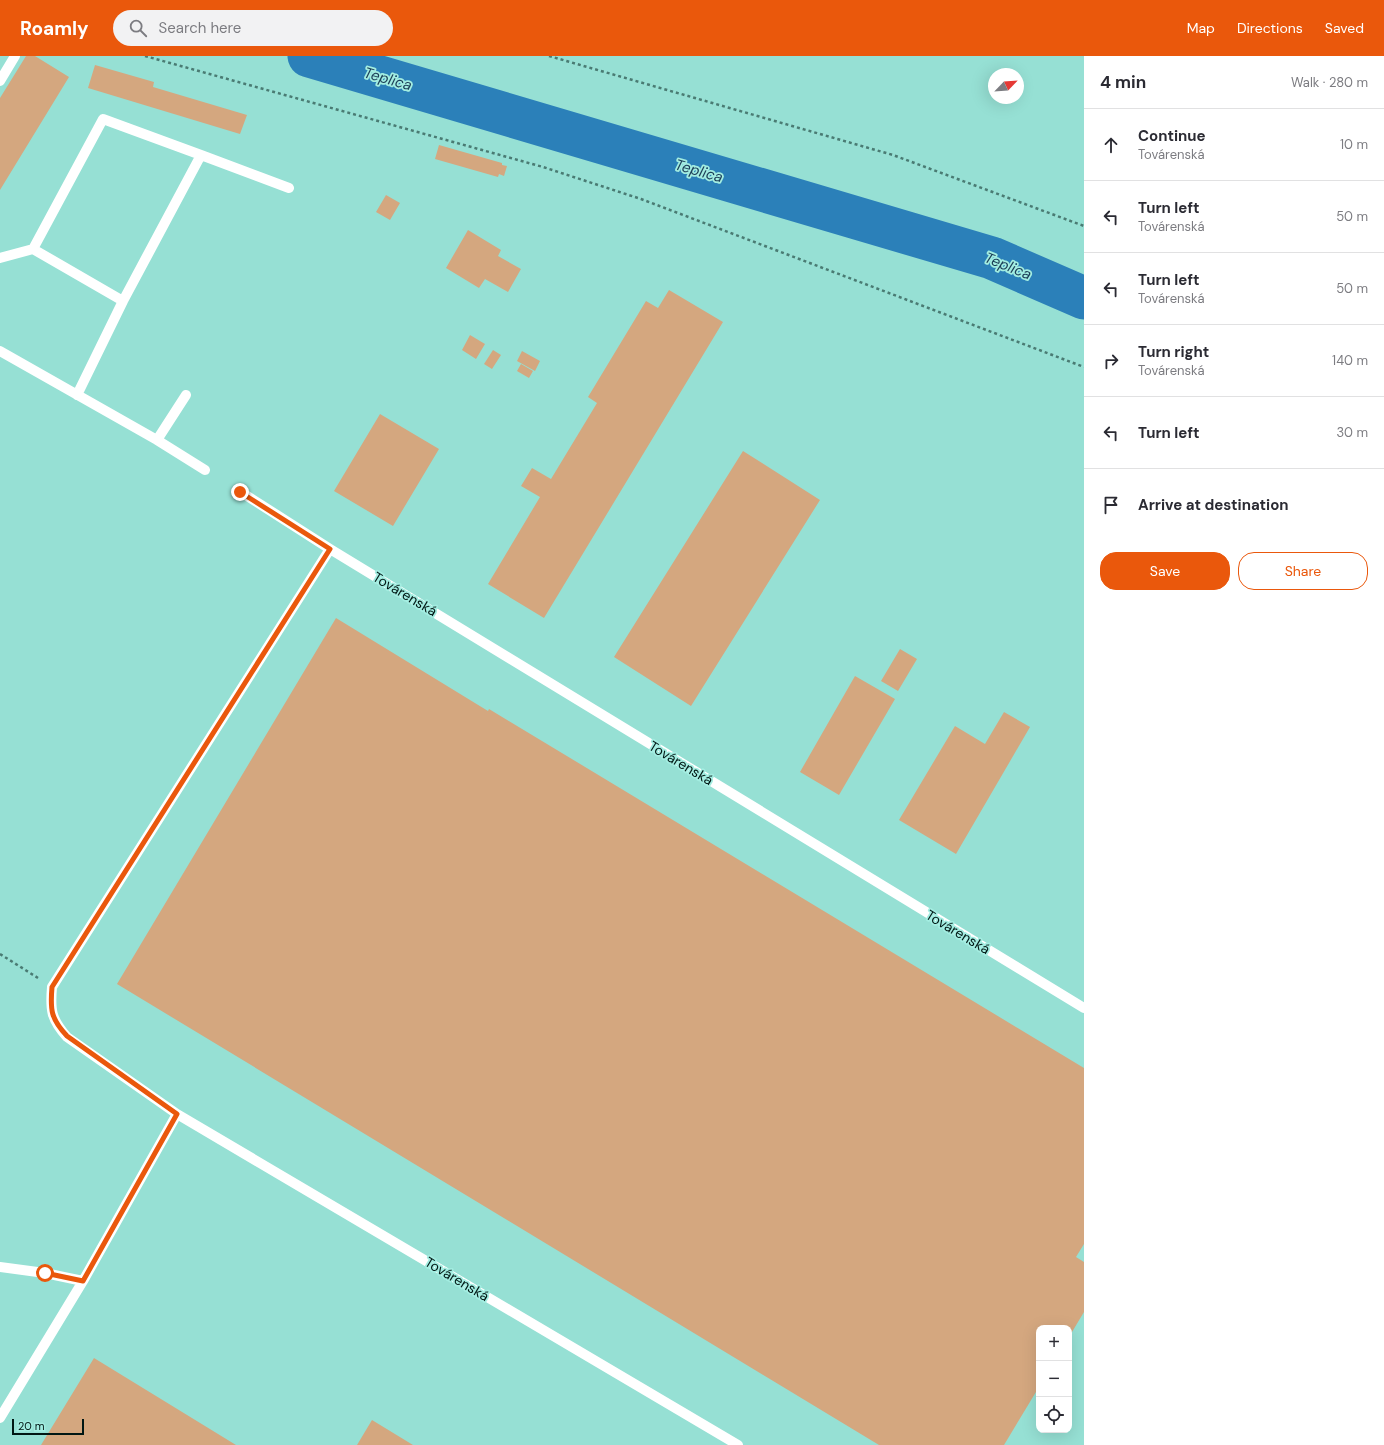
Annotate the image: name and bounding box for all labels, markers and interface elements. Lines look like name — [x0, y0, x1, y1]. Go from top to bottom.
search box — [113, 10, 393, 46]
text: Roamly — [20, 16, 89, 41]
icon: search — [127, 17, 149, 39]
text: Search here — [159, 18, 241, 38]
text: Map — [1187, 19, 1215, 37]
text: Directions — [1237, 19, 1303, 37]
text: Saved — [1325, 19, 1364, 37]
water label: Teplica — [362, 63, 414, 95]
north arrow — [988, 68, 1024, 104]
text: 4 min — [1100, 71, 1146, 93]
text: Walk · 280 m — [1291, 74, 1368, 91]
text: Continue — [1138, 126, 1206, 146]
icon: ahead — [1100, 134, 1122, 156]
text: 10 m — [1340, 136, 1368, 153]
text: Továrenská — [1138, 146, 1205, 163]
water label: Teplica — [673, 155, 725, 187]
text: Turn left — [1138, 198, 1199, 218]
icon: left — [1100, 206, 1122, 228]
text: 50 m — [1336, 208, 1368, 225]
text: Továrenská — [1138, 218, 1205, 235]
water label: Teplica — [982, 248, 1034, 284]
text: Turn left — [1138, 270, 1199, 290]
icon: left — [1100, 278, 1122, 300]
text: 50 m — [1336, 280, 1368, 297]
text: Továrenská — [1138, 290, 1205, 307]
text: Turn right — [1138, 342, 1209, 362]
icon: right — [1100, 350, 1122, 372]
text: 140 m — [1332, 352, 1368, 369]
text: Továrenská — [1138, 362, 1205, 379]
icon: left — [1100, 422, 1122, 444]
text: Turn left — [1138, 423, 1199, 443]
text: 30 m — [1336, 424, 1368, 441]
route end — [231, 483, 249, 501]
icon: arrive — [1100, 494, 1122, 516]
text: Arrive at destination — [1138, 495, 1289, 515]
button: Save — [1100, 552, 1230, 590]
button: Share — [1238, 552, 1368, 590]
street label: Továrenská — [370, 568, 440, 620]
street label: Továrenská — [646, 737, 716, 789]
street label: Továrenská — [923, 906, 993, 958]
street label: Továrenská — [422, 1253, 492, 1305]
route start — [36, 1264, 54, 1282]
map controls — [1036, 1325, 1072, 1433]
button: + — [1036, 1325, 1072, 1361]
button: − — [1036, 1361, 1072, 1397]
button: locate — [1036, 1397, 1072, 1433]
scale bar — [12, 1417, 84, 1436]
text: 20 m — [18, 1419, 44, 1433]

